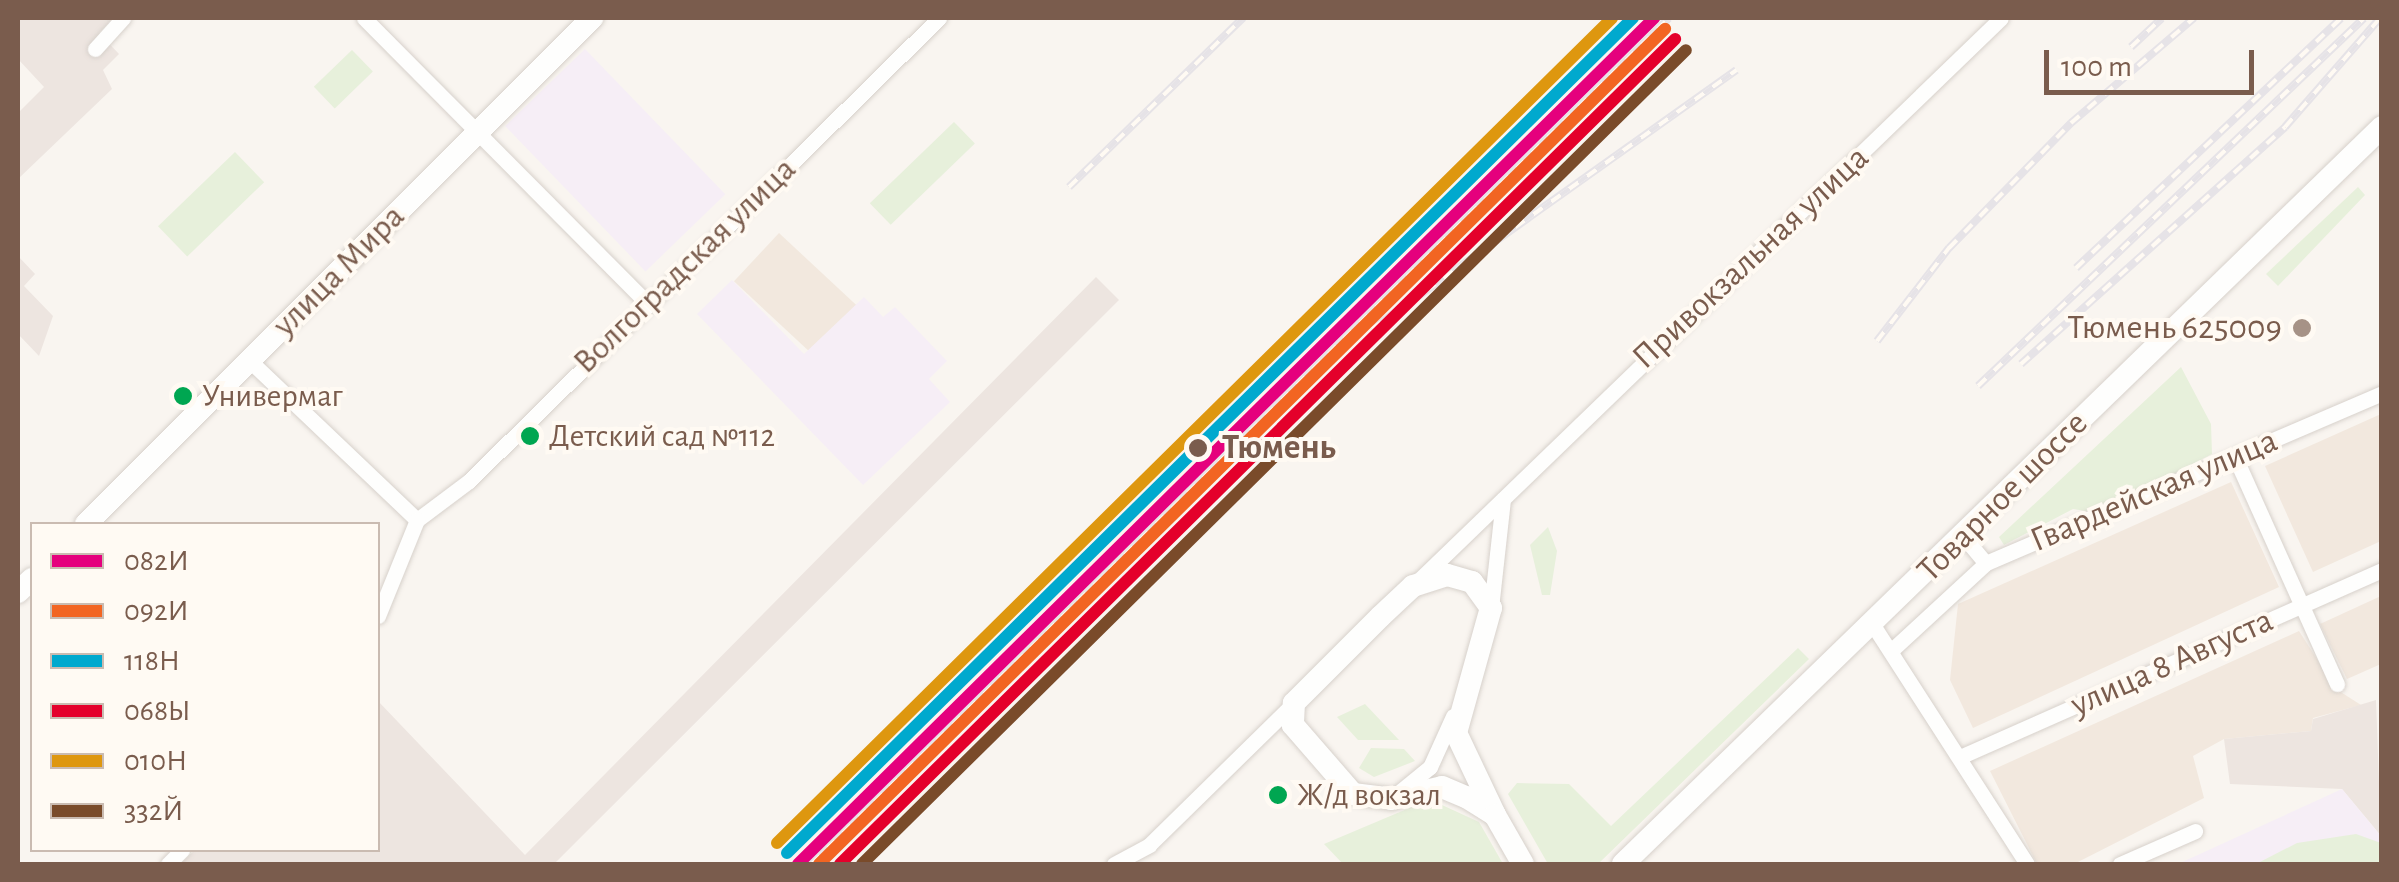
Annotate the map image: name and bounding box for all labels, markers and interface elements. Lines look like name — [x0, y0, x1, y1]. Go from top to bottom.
scale bar — [2049, 30, 2259, 92]
text: 100 m — [2061, 52, 2132, 82]
street label: Привокзальная улица — [1624, 138, 1878, 378]
street label: Волгоградская улица — [565, 149, 805, 383]
street label: улица Мира — [264, 196, 414, 346]
place label: Тюмень 625009 — [2068, 307, 2282, 349]
marker: Тюмень 625009 — [2291, 317, 2313, 339]
place label: Универмаг — [202, 377, 343, 415]
marker: Универмаг — [173, 386, 193, 406]
street label: Товарное шоссе — [1909, 403, 2097, 591]
place label: Детский сад №112 — [549, 417, 775, 455]
street label: Гвардейская улица — [2024, 420, 2284, 562]
marker: Детский сад №112 — [520, 426, 540, 446]
place label: Тюмень — [1222, 427, 1336, 469]
marker: Тюмень — [1183, 433, 1213, 463]
legend — [30, 522, 380, 852]
text: 082И — [124, 546, 189, 576]
text: 092И — [124, 596, 189, 626]
street label: улица 8 Августа — [2064, 600, 2280, 726]
text: 118Н — [124, 646, 180, 676]
text: 068Ы — [124, 696, 191, 726]
text: 010Н — [124, 746, 187, 776]
place label: Ж/д вокзал — [1297, 776, 1441, 814]
marker: Ж/д вокзал — [1268, 785, 1288, 805]
text: 332Й — [124, 796, 184, 826]

